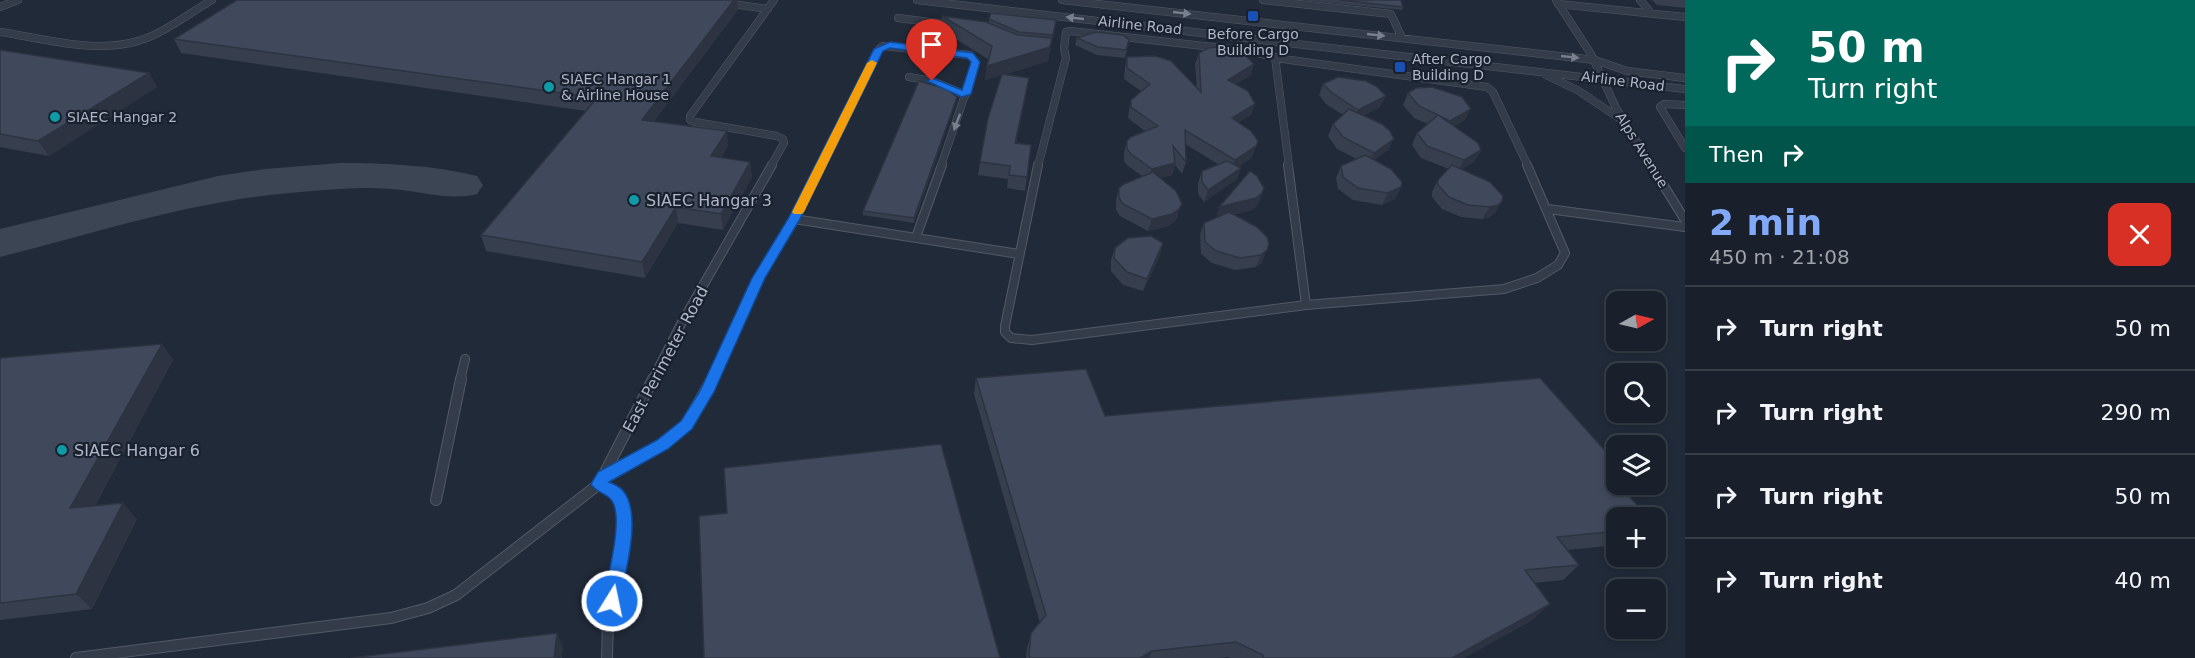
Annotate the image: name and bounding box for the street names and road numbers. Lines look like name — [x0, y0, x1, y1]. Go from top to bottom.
street label: Airline Road — [1097, 13, 1183, 37]
street label: Airline Road — [1580, 68, 1666, 94]
street label: Alps Avenue — [1612, 109, 1672, 191]
street label: East Perimeter Road — [619, 283, 712, 436]

